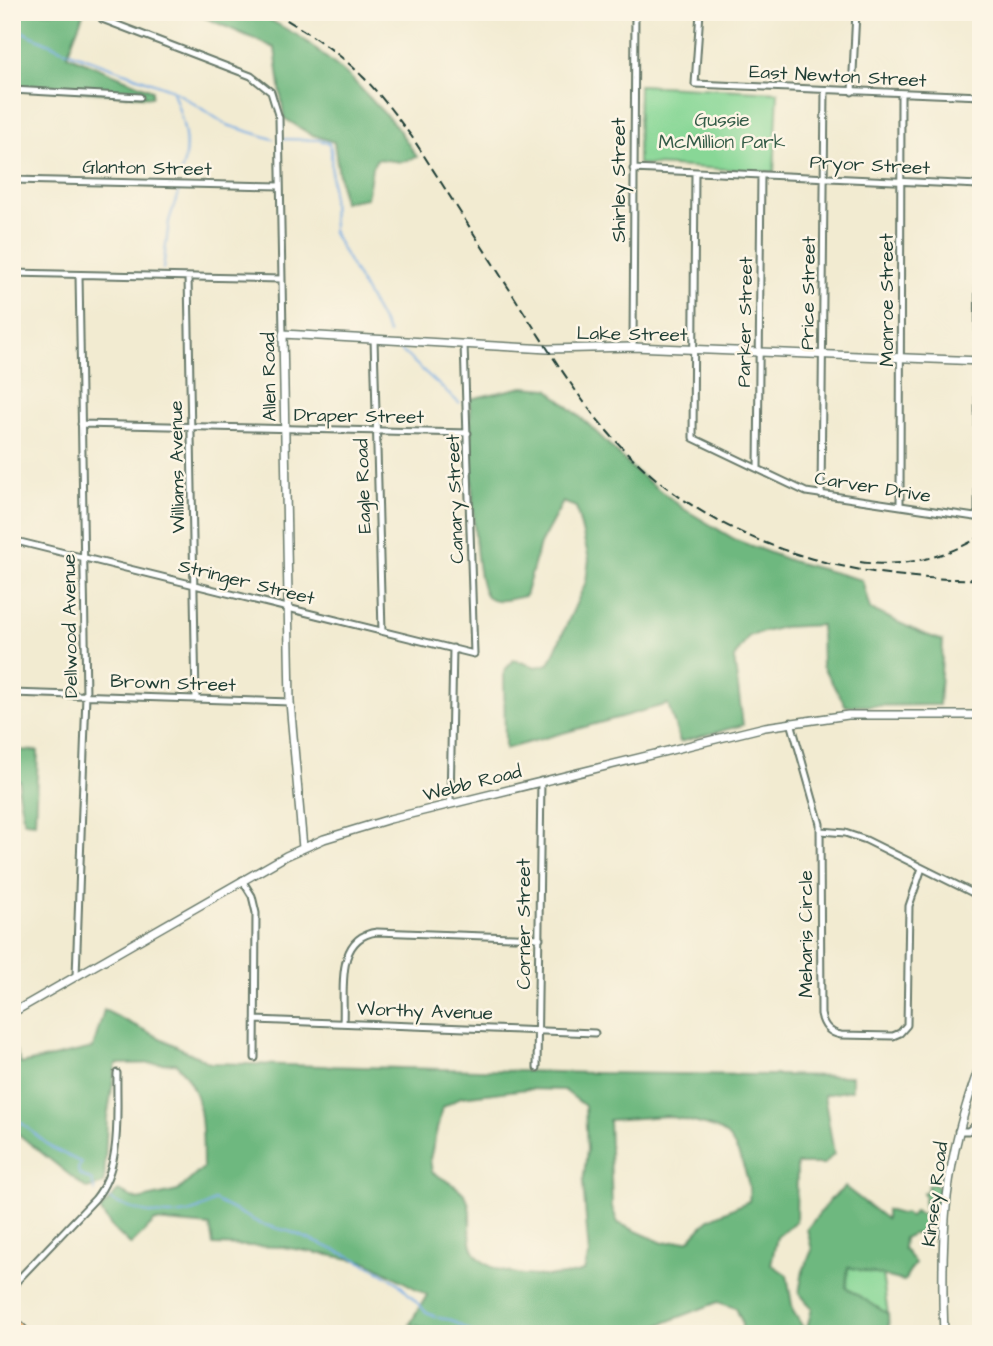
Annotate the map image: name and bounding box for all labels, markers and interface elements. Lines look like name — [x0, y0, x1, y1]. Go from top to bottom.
street label: East Newton Street — [749, 58, 928, 95]
park label: Gussie McMillion Park — [659, 107, 786, 156]
street label: Shirley Street — [606, 117, 634, 242]
street label: Pryor Street — [809, 149, 931, 183]
street label: Glanton Street — [82, 154, 212, 183]
street label: Monroe Street — [874, 233, 901, 367]
street label: Price Street — [794, 235, 823, 350]
street label: Parker Street — [731, 256, 760, 388]
street label: Lake Street — [576, 320, 688, 349]
street label: Allen Road — [255, 332, 284, 422]
street label: Williams Avenue — [163, 400, 192, 534]
street label: Draper Street — [294, 402, 425, 431]
street label: Canary Street — [440, 433, 472, 564]
street label: Eagle Road — [348, 438, 380, 534]
street label: Carver Drive — [813, 465, 933, 510]
street label: Stringer Street — [175, 552, 318, 613]
street label: Dellwood Avenue — [56, 554, 85, 698]
street label: Brown Street — [110, 668, 237, 699]
street label: Webb Road — [420, 758, 525, 809]
street label: Corner Street — [511, 858, 538, 990]
street label: Meharis Circle — [793, 870, 820, 998]
street label: Worthy Avenue — [357, 996, 493, 1028]
street label: Kinsey Road — [916, 1140, 956, 1248]

